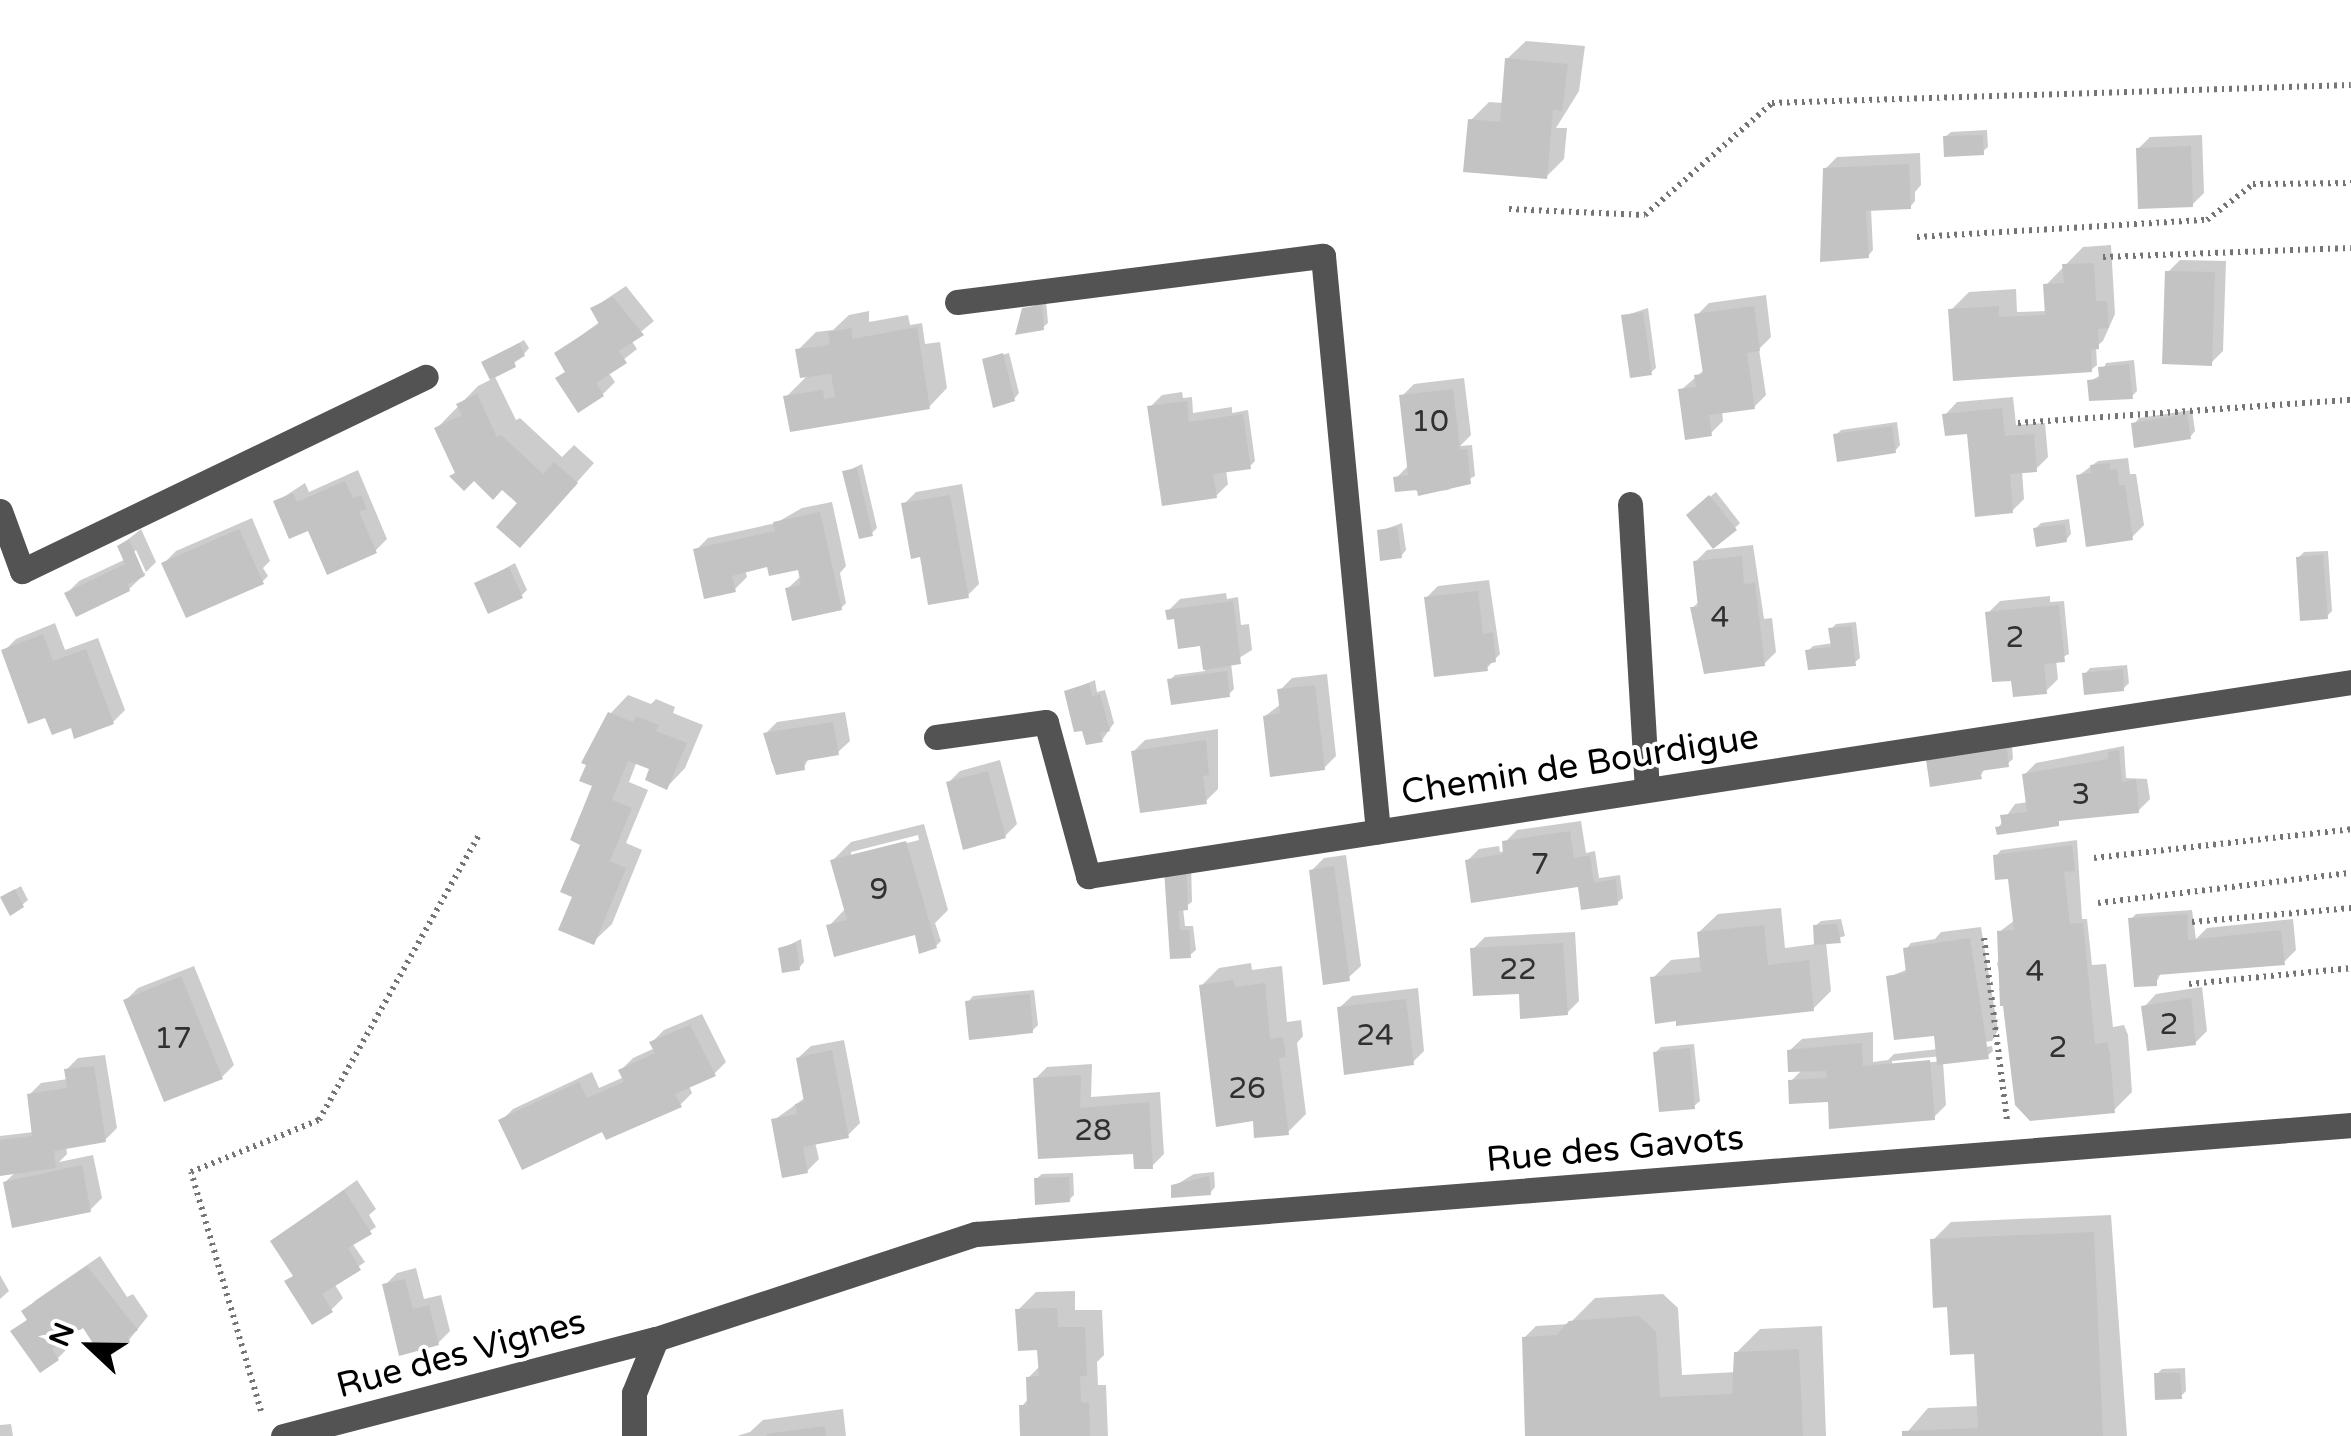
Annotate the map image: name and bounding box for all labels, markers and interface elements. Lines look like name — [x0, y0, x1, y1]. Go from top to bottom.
house number: 10 — [1411, 404, 1449, 440]
house number: 4 — [1711, 600, 1729, 636]
house number: 2 — [2006, 620, 2024, 656]
street label: Chemin de Bourdigue — [1398, 716, 1762, 814]
house number: 3 — [2072, 777, 2090, 813]
house number: 7 — [1531, 847, 1549, 883]
house number: 9 — [870, 872, 888, 908]
house number: 22 — [1499, 952, 1537, 988]
house number: 4 — [2026, 954, 2044, 990]
house number: 2 — [2160, 1007, 2178, 1043]
house number: 24 — [1356, 1018, 1394, 1054]
house number: 17 — [154, 1021, 192, 1057]
house number: 2 — [2049, 1030, 2067, 1066]
house number: 26 — [1228, 1071, 1266, 1107]
house number: 28 — [1074, 1113, 1112, 1149]
street label: Rue des Gavots — [1484, 1117, 1746, 1181]
north arrow — [40, 1296, 140, 1396]
street label: Rue des Vignes — [332, 1301, 590, 1407]
text: N — [42, 1318, 82, 1352]

